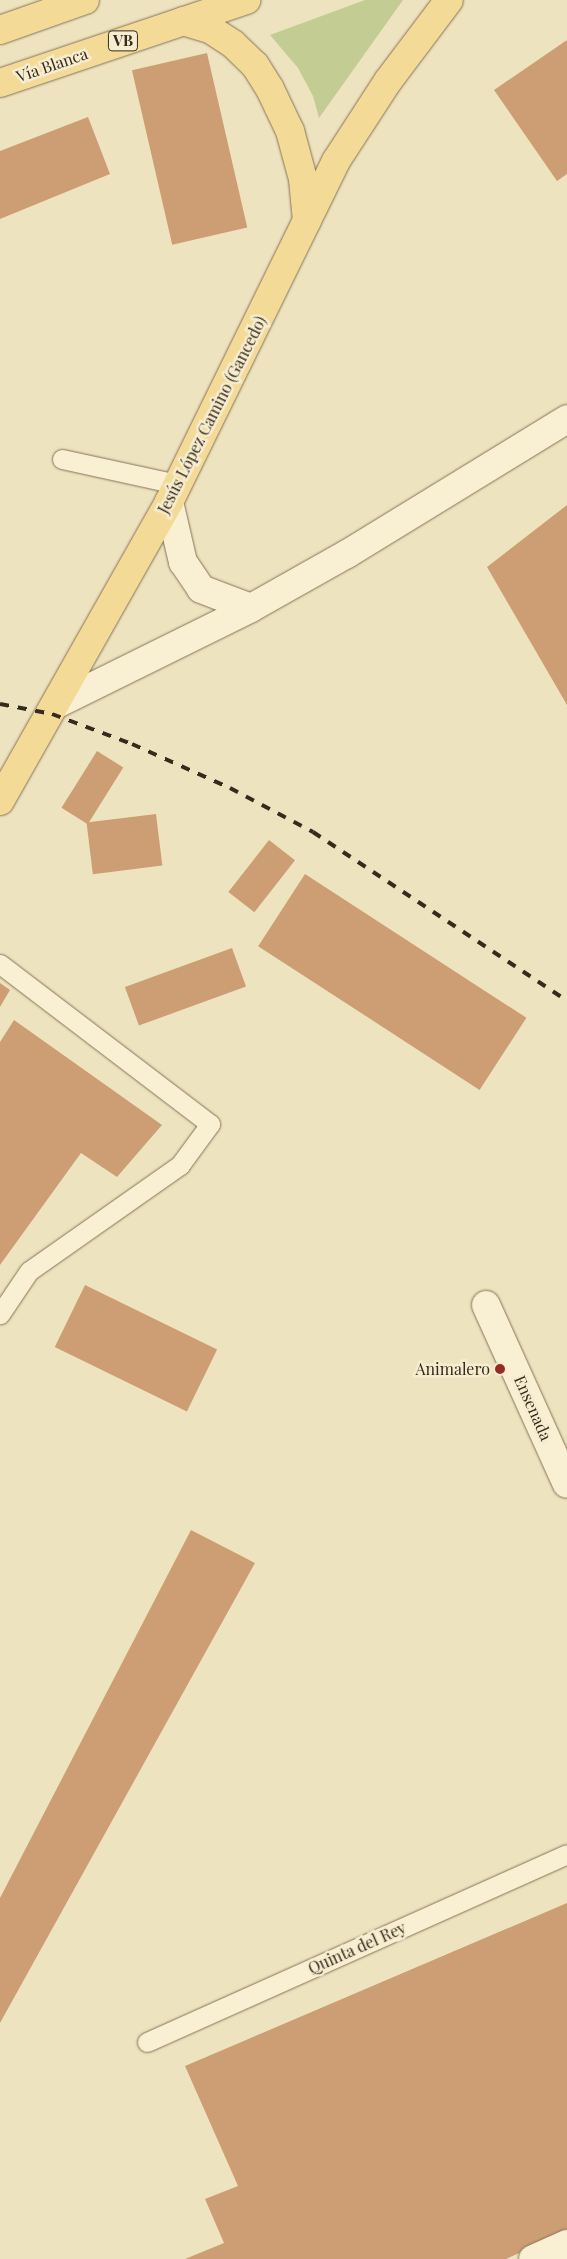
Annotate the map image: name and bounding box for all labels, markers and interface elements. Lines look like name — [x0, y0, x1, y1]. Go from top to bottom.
road number: VB — [107, 28, 139, 54]
street label: Vía Blanca — [14, 44, 90, 86]
street label: Jesús López Camino (Gancedo) — [154, 313, 270, 517]
place label: Animalero — [415, 1359, 490, 1379]
marker: Animalero — [494, 1363, 506, 1375]
street label: Ensenada — [510, 1372, 556, 1444]
street label: Quinta del Rey — [305, 1918, 409, 1978]

